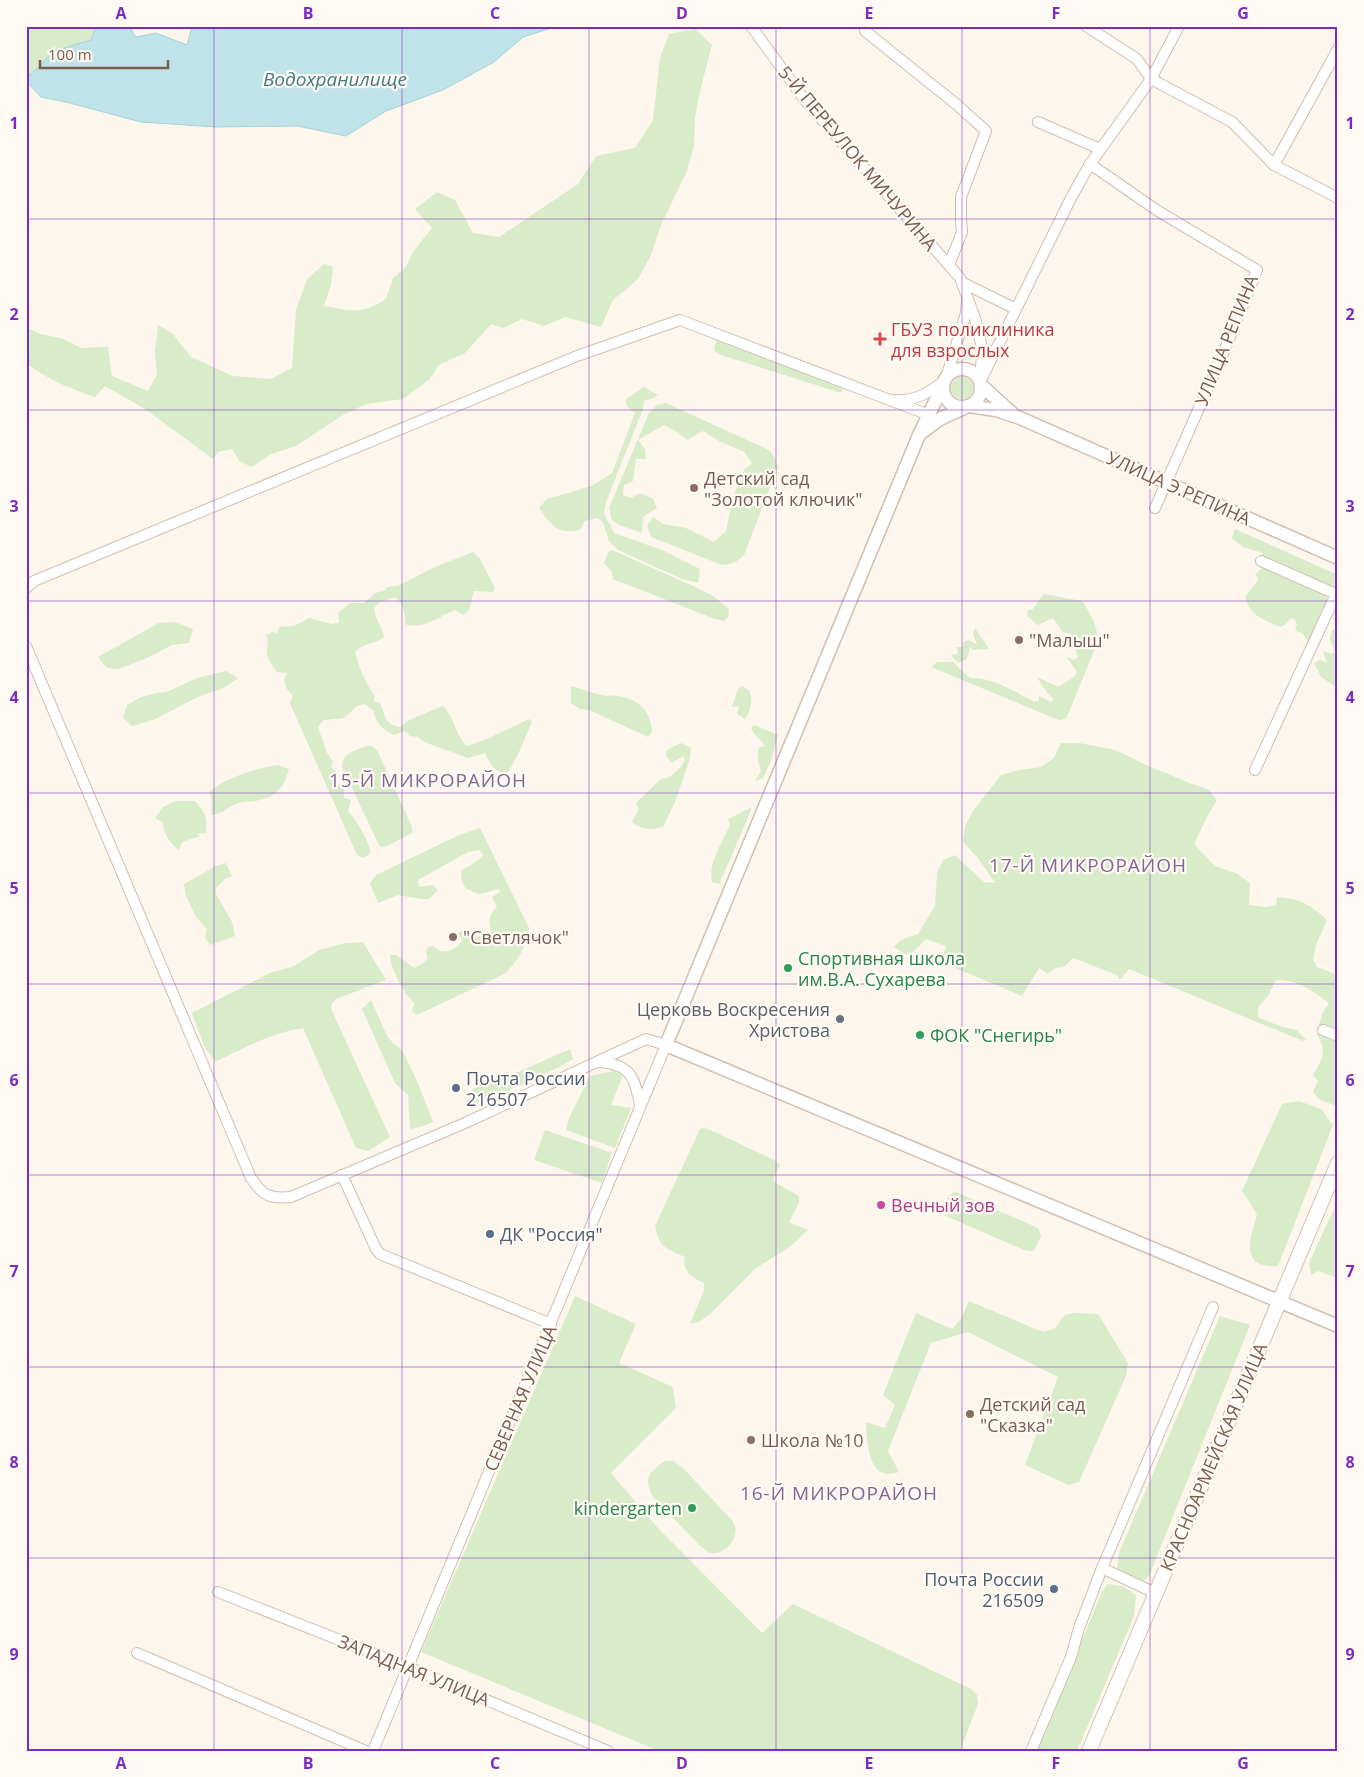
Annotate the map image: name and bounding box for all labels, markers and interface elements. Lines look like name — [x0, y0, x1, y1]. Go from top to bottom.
text: A — [115, 2, 127, 24]
text: B — [303, 2, 313, 24]
text: C — [490, 2, 500, 24]
text: D — [676, 2, 688, 24]
text: E — [865, 2, 874, 24]
text: F — [1052, 2, 1060, 24]
text: G — [1237, 2, 1249, 24]
scale bar — [40, 38, 168, 70]
text: 100 m — [48, 44, 92, 64]
street label: 5-Й ПЕРЕУЛОК МИЧУРИНА — [773, 60, 943, 256]
water label: Водохранилище — [263, 66, 407, 92]
text: 1 — [9, 112, 19, 134]
text: 1 — [1345, 112, 1355, 134]
street label: УЛИЦА РЕПИНА — [1189, 270, 1263, 409]
text: 2 — [9, 303, 19, 325]
text: 2 — [1345, 303, 1355, 325]
place label: ГБУЗ поликлиника для взрослых — [891, 317, 1055, 362]
marker: ГБУЗ поликлиника для взрослых — [873, 332, 887, 346]
street label: УЛИЦА Э.РЕПИНА — [1103, 445, 1255, 531]
place label: Детский сад "Золотой ключик" — [704, 466, 862, 511]
marker: Детский сад "Золотой ключик" — [688, 482, 700, 494]
text: 3 — [9, 495, 19, 517]
text: 3 — [1345, 495, 1355, 517]
place label: "Малыш" — [1029, 628, 1110, 652]
marker: "Малыш" — [1013, 634, 1025, 646]
text: 4 — [9, 686, 19, 708]
text: 4 — [1345, 686, 1355, 708]
district label: 15-Й МИКРОРАЙОН — [329, 767, 527, 793]
district label: 17-Й МИКРОРАЙОН — [989, 852, 1187, 878]
text: 5 — [9, 877, 19, 899]
text: 5 — [1345, 877, 1355, 899]
place label: "Светлячок" — [463, 925, 569, 949]
marker: "Светлячок" — [447, 931, 459, 943]
place label: Спортивная школа им.В.А. Сухарева — [798, 946, 965, 991]
marker: Спортивная школа им.В.А. Сухарева — [782, 962, 794, 974]
place label: Церковь Воскресения Христова — [637, 997, 830, 1042]
marker: Церковь Воскресения Христова — [834, 1013, 846, 1025]
place label: ФОК "Снегирь" — [930, 1023, 1062, 1047]
marker: ФОК "Снегирь" — [914, 1029, 926, 1041]
place label: Почта России 216507 — [466, 1066, 586, 1111]
text: 6 — [9, 1069, 19, 1091]
text: 6 — [1345, 1069, 1355, 1091]
marker: Почта России 216507 — [450, 1082, 462, 1094]
place label: Вечный зов — [891, 1193, 995, 1217]
marker: Вечный зов — [875, 1199, 887, 1211]
place label: ДК "Россия" — [500, 1222, 603, 1246]
marker: ДК "Россия" — [484, 1228, 496, 1240]
text: 7 — [9, 1260, 19, 1282]
text: 7 — [1345, 1260, 1355, 1282]
street label: СЕВЕРНАЯ УЛИЦА — [478, 1321, 562, 1475]
street label: КРАСНОАРМЕЙСКАЯ УЛИЦА — [1154, 1339, 1272, 1575]
place label: Детский сад "Сказка" — [980, 1392, 1085, 1437]
marker: Детский сад "Сказка" — [964, 1408, 976, 1420]
place label: Школа №10 — [761, 1428, 864, 1452]
marker: Школа №10 — [745, 1434, 757, 1446]
text: 8 — [9, 1451, 19, 1473]
text: 8 — [1345, 1451, 1355, 1473]
district label: 16-Й МИКРОРАЙОН — [740, 1480, 938, 1506]
place label: kindergarten — [574, 1496, 682, 1520]
marker: kindergarten — [686, 1502, 698, 1514]
place label: Почта России 216509 — [924, 1567, 1044, 1612]
marker: Почта России 216509 — [1048, 1583, 1060, 1595]
street label: ЗАПАДНАЯ УЛИЦА — [335, 1629, 494, 1712]
text: 9 — [9, 1643, 19, 1665]
text: 9 — [1345, 1643, 1355, 1665]
text: A — [115, 1752, 127, 1774]
text: B — [303, 1752, 313, 1774]
text: C — [490, 1752, 500, 1774]
text: D — [676, 1752, 688, 1774]
text: E — [865, 1752, 874, 1774]
text: F — [1052, 1752, 1060, 1774]
text: G — [1237, 1752, 1249, 1774]

